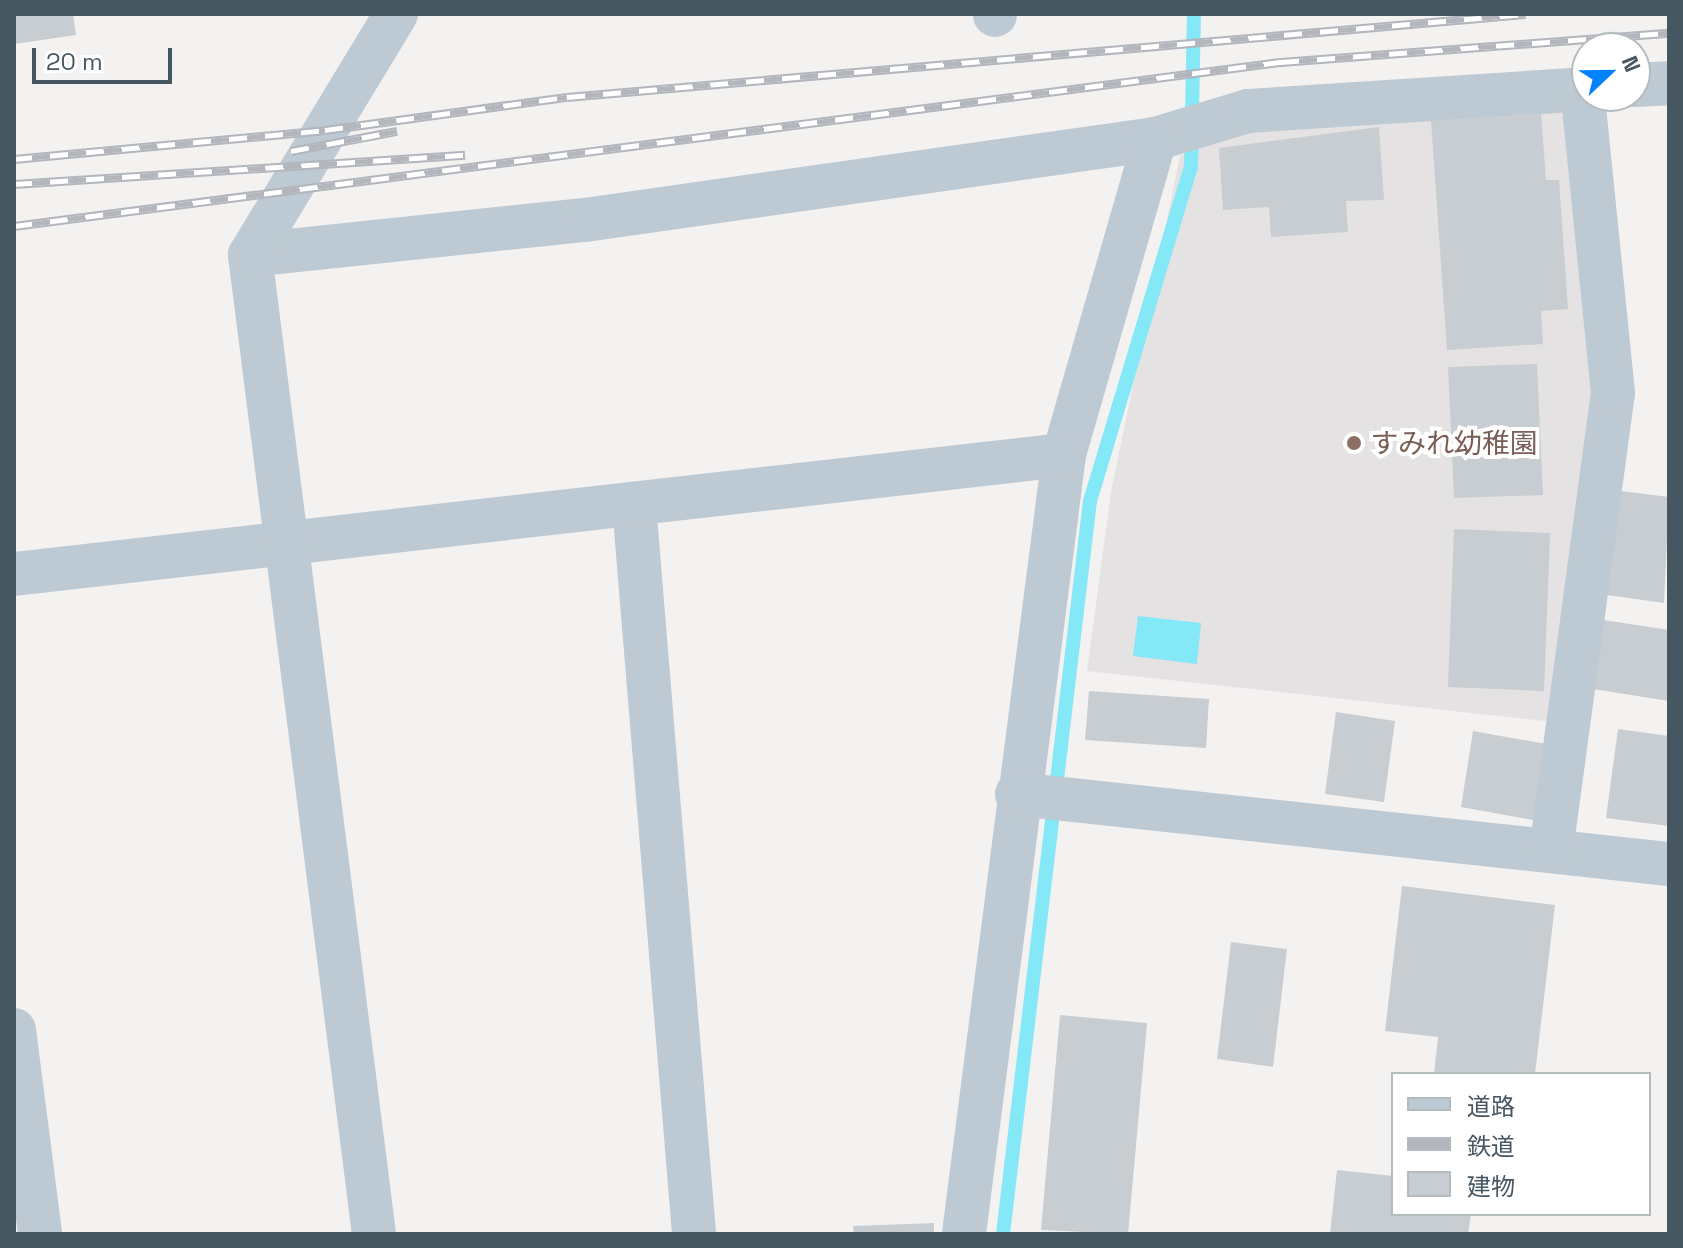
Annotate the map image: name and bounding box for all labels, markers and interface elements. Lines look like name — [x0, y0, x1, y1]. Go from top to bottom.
scale bar — [36, 32, 176, 82]
north arrow — [1571, 32, 1651, 112]
text: 20 m — [46, 46, 103, 77]
text: N — [1616, 52, 1647, 76]
place label: すみれ幼稚園 — [1370, 426, 1538, 460]
marker: すみれ幼稚園 — [1345, 434, 1363, 452]
legend — [1391, 1072, 1651, 1216]
text: 道路 — [1467, 1091, 1515, 1122]
text: 鉄道 — [1467, 1131, 1515, 1162]
text: 建物 — [1467, 1171, 1515, 1202]

